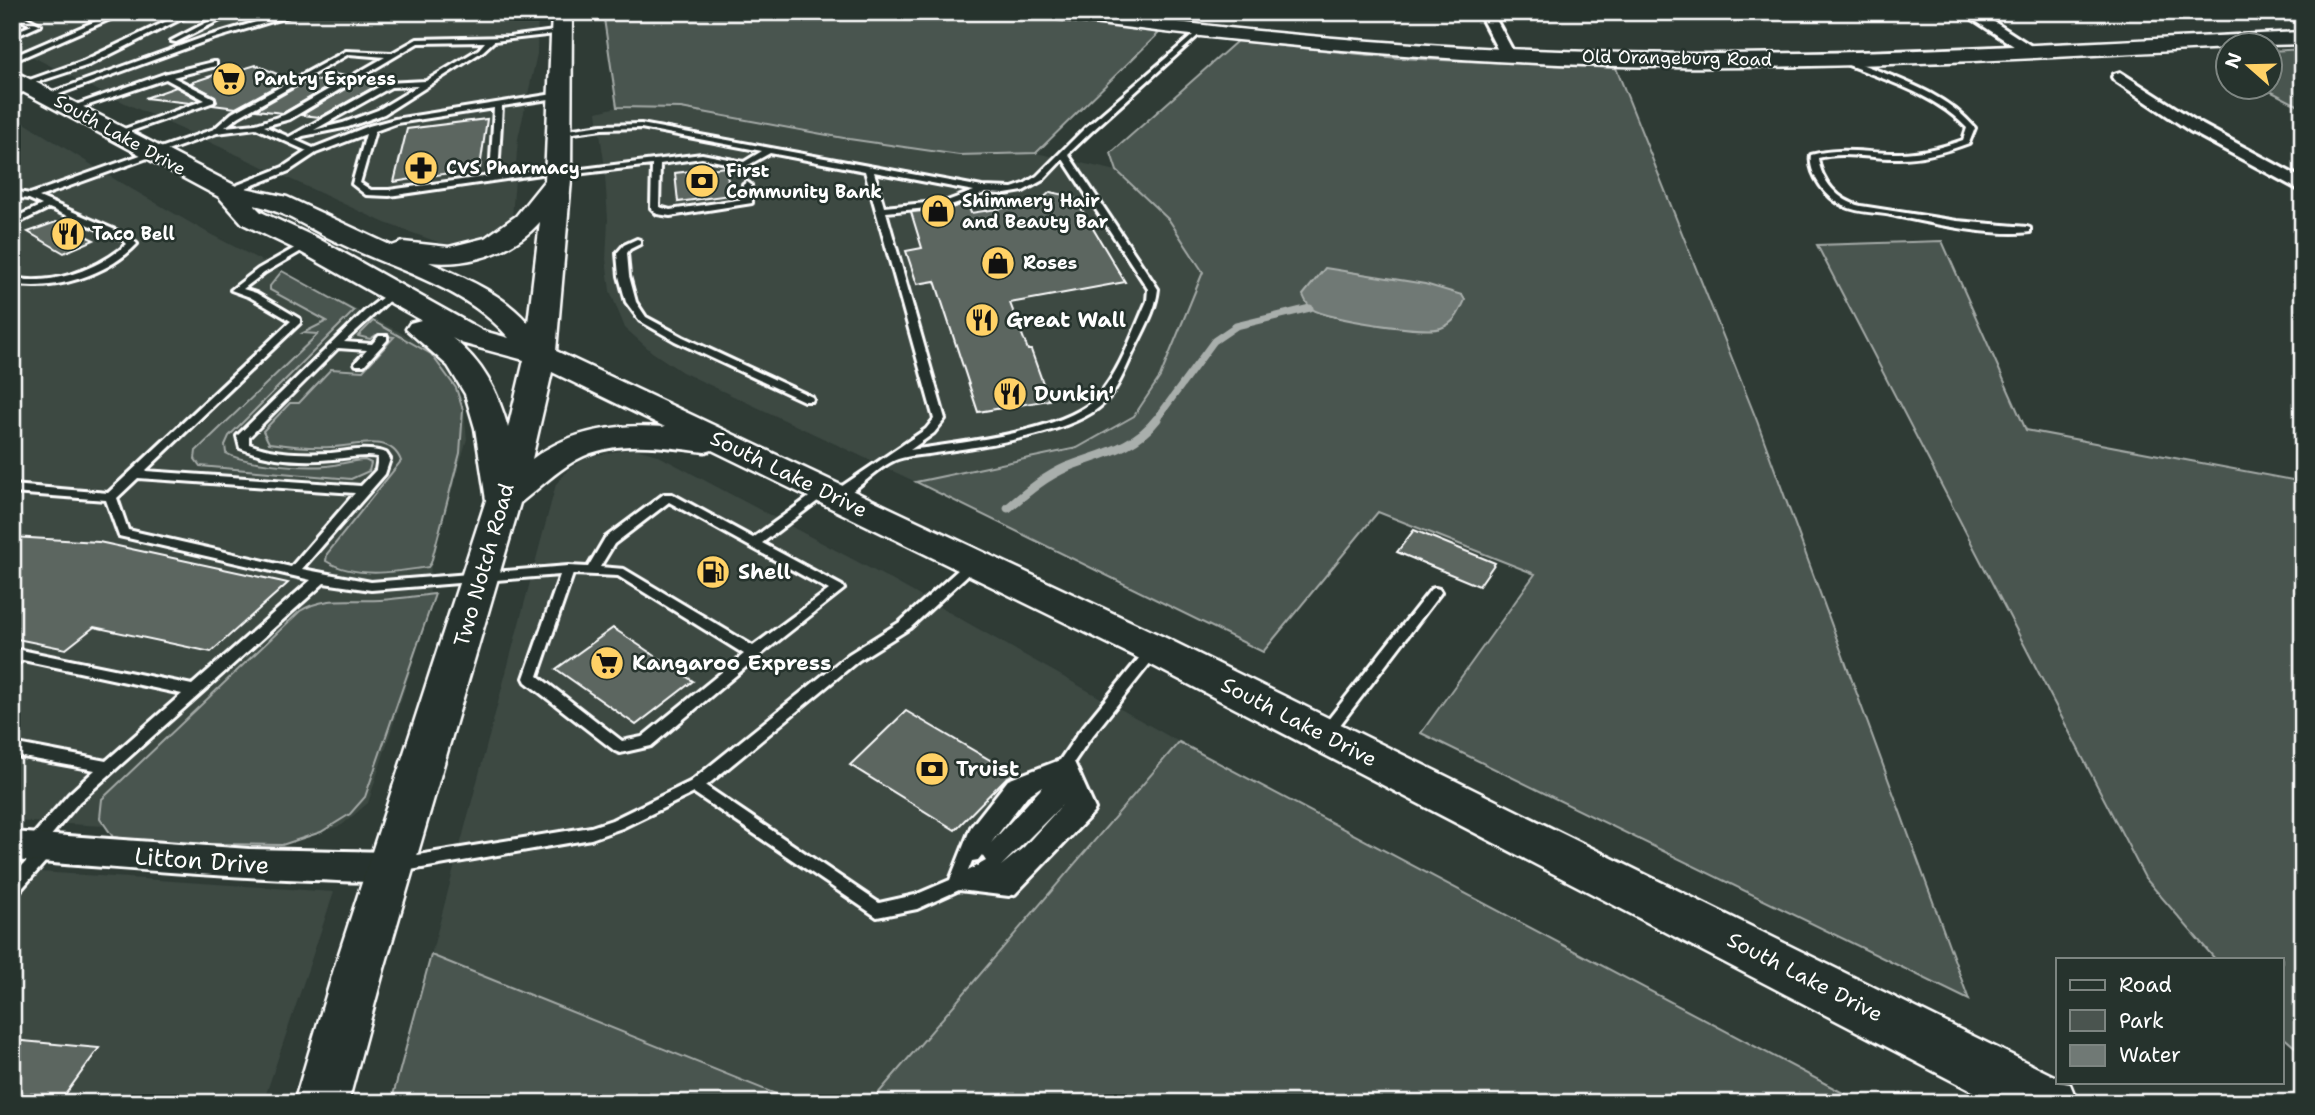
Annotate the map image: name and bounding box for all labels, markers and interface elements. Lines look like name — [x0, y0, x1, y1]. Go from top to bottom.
north arrow — [2214, 32, 2284, 102]
street label: Old Orangeburg Road — [1582, 44, 1772, 72]
text: N — [2219, 49, 2248, 72]
supermarket icon: Pantry Express — [210, 60, 248, 98]
place label: Pantry Express — [254, 67, 396, 91]
street label: South Lake Drive — [50, 89, 190, 181]
pharmacy icon: CVS Pharmacy — [402, 149, 440, 187]
place label: CVS Pharmacy — [446, 156, 580, 180]
place label: First Community Bank — [726, 159, 882, 204]
bank icon: First Community Bank — [683, 162, 721, 200]
place label: Shimmery Hair and Beauty Bar — [962, 189, 1109, 234]
shop icon: Shimmery Hair and Beauty Bar — [919, 192, 957, 230]
restaurant icon: Taco Bell — [49, 215, 87, 253]
place label: Taco Bell — [92, 222, 175, 246]
shop icon: Roses — [979, 244, 1017, 282]
place label: Roses — [1023, 251, 1077, 275]
restaurant icon: Great Wall — [963, 301, 1001, 339]
place label: Great Wall — [1006, 306, 1126, 334]
restaurant icon: Dunkin' — [991, 375, 1029, 413]
place label: Dunkin' — [1034, 380, 1114, 408]
street label: South Lake Drive — [706, 424, 872, 524]
street label: Two Notch Road — [447, 480, 521, 650]
fuel station icon: Shell — [694, 553, 732, 591]
place label: Shell — [738, 558, 791, 586]
supermarket icon: Kangaroo Express — [588, 644, 626, 682]
place label: Kangaroo Express — [632, 649, 831, 677]
street label: South Lake Drive — [1216, 671, 1382, 773]
bank icon: Truist — [913, 750, 951, 788]
place label: Truist — [956, 755, 1019, 783]
street label: Litton Drive — [134, 840, 270, 882]
street label: South Lake Drive — [1722, 926, 1888, 1028]
legend — [2056, 958, 2284, 1084]
text: Road — [2119, 971, 2172, 999]
text: Park — [2119, 1007, 2164, 1035]
text: Water — [2119, 1041, 2181, 1069]

